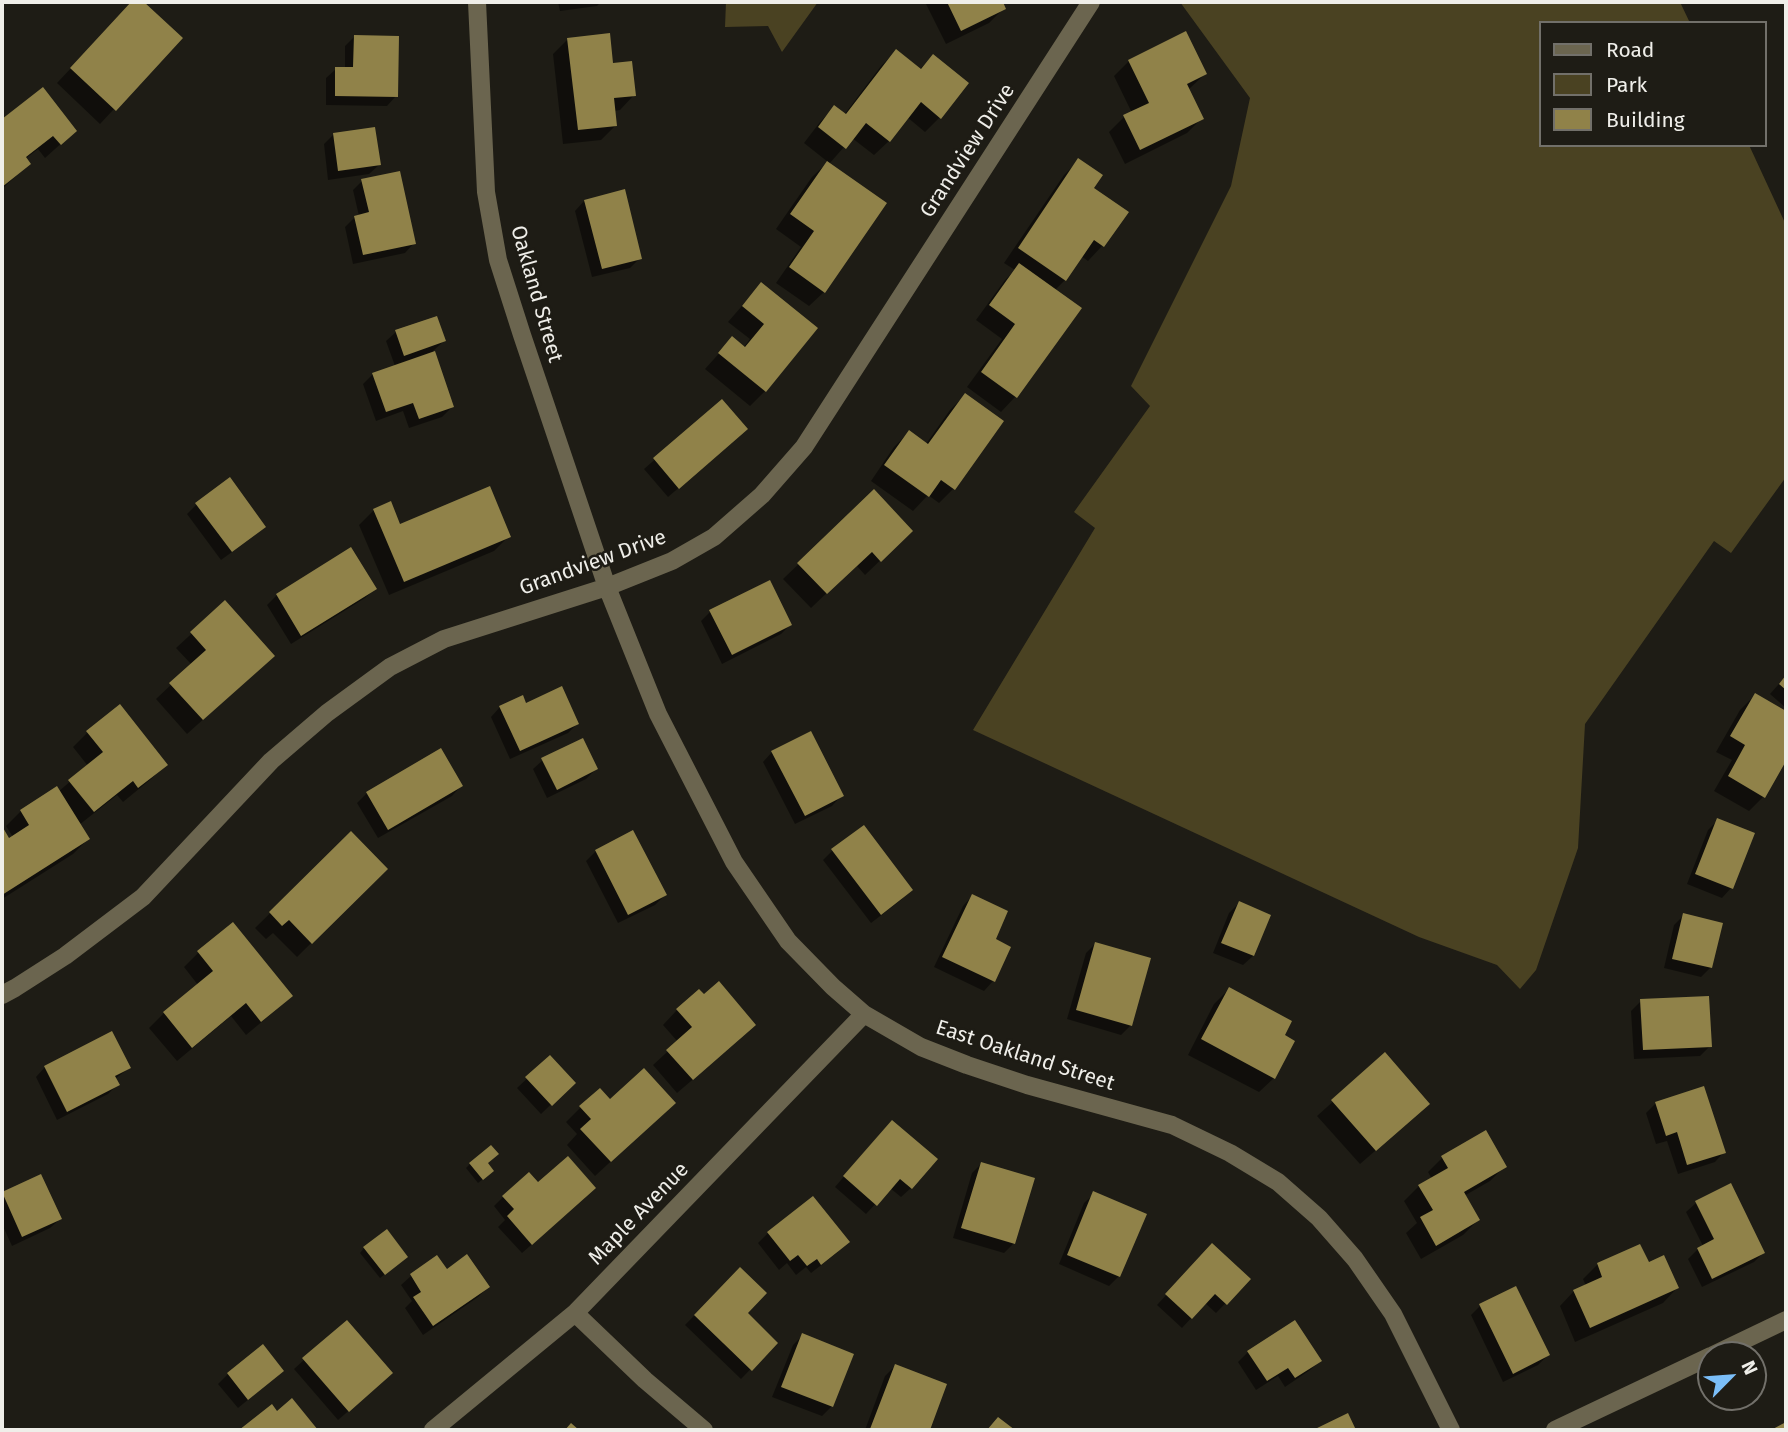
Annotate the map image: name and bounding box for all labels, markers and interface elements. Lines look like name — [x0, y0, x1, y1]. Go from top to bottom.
legend — [1540, 21, 1767, 147]
text: Road — [1606, 37, 1654, 63]
text: Park — [1606, 72, 1647, 98]
street label: Grandview Drive — [915, 79, 1021, 223]
text: Building — [1606, 107, 1685, 133]
street label: Oakland Street — [504, 223, 568, 365]
street label: Grandview Drive — [516, 525, 670, 601]
street label: East Oakland Street — [932, 1015, 1118, 1097]
street label: Maple Avenue — [584, 1157, 694, 1271]
north arrow — [1697, 1341, 1767, 1411]
text: N — [1737, 1357, 1763, 1378]

